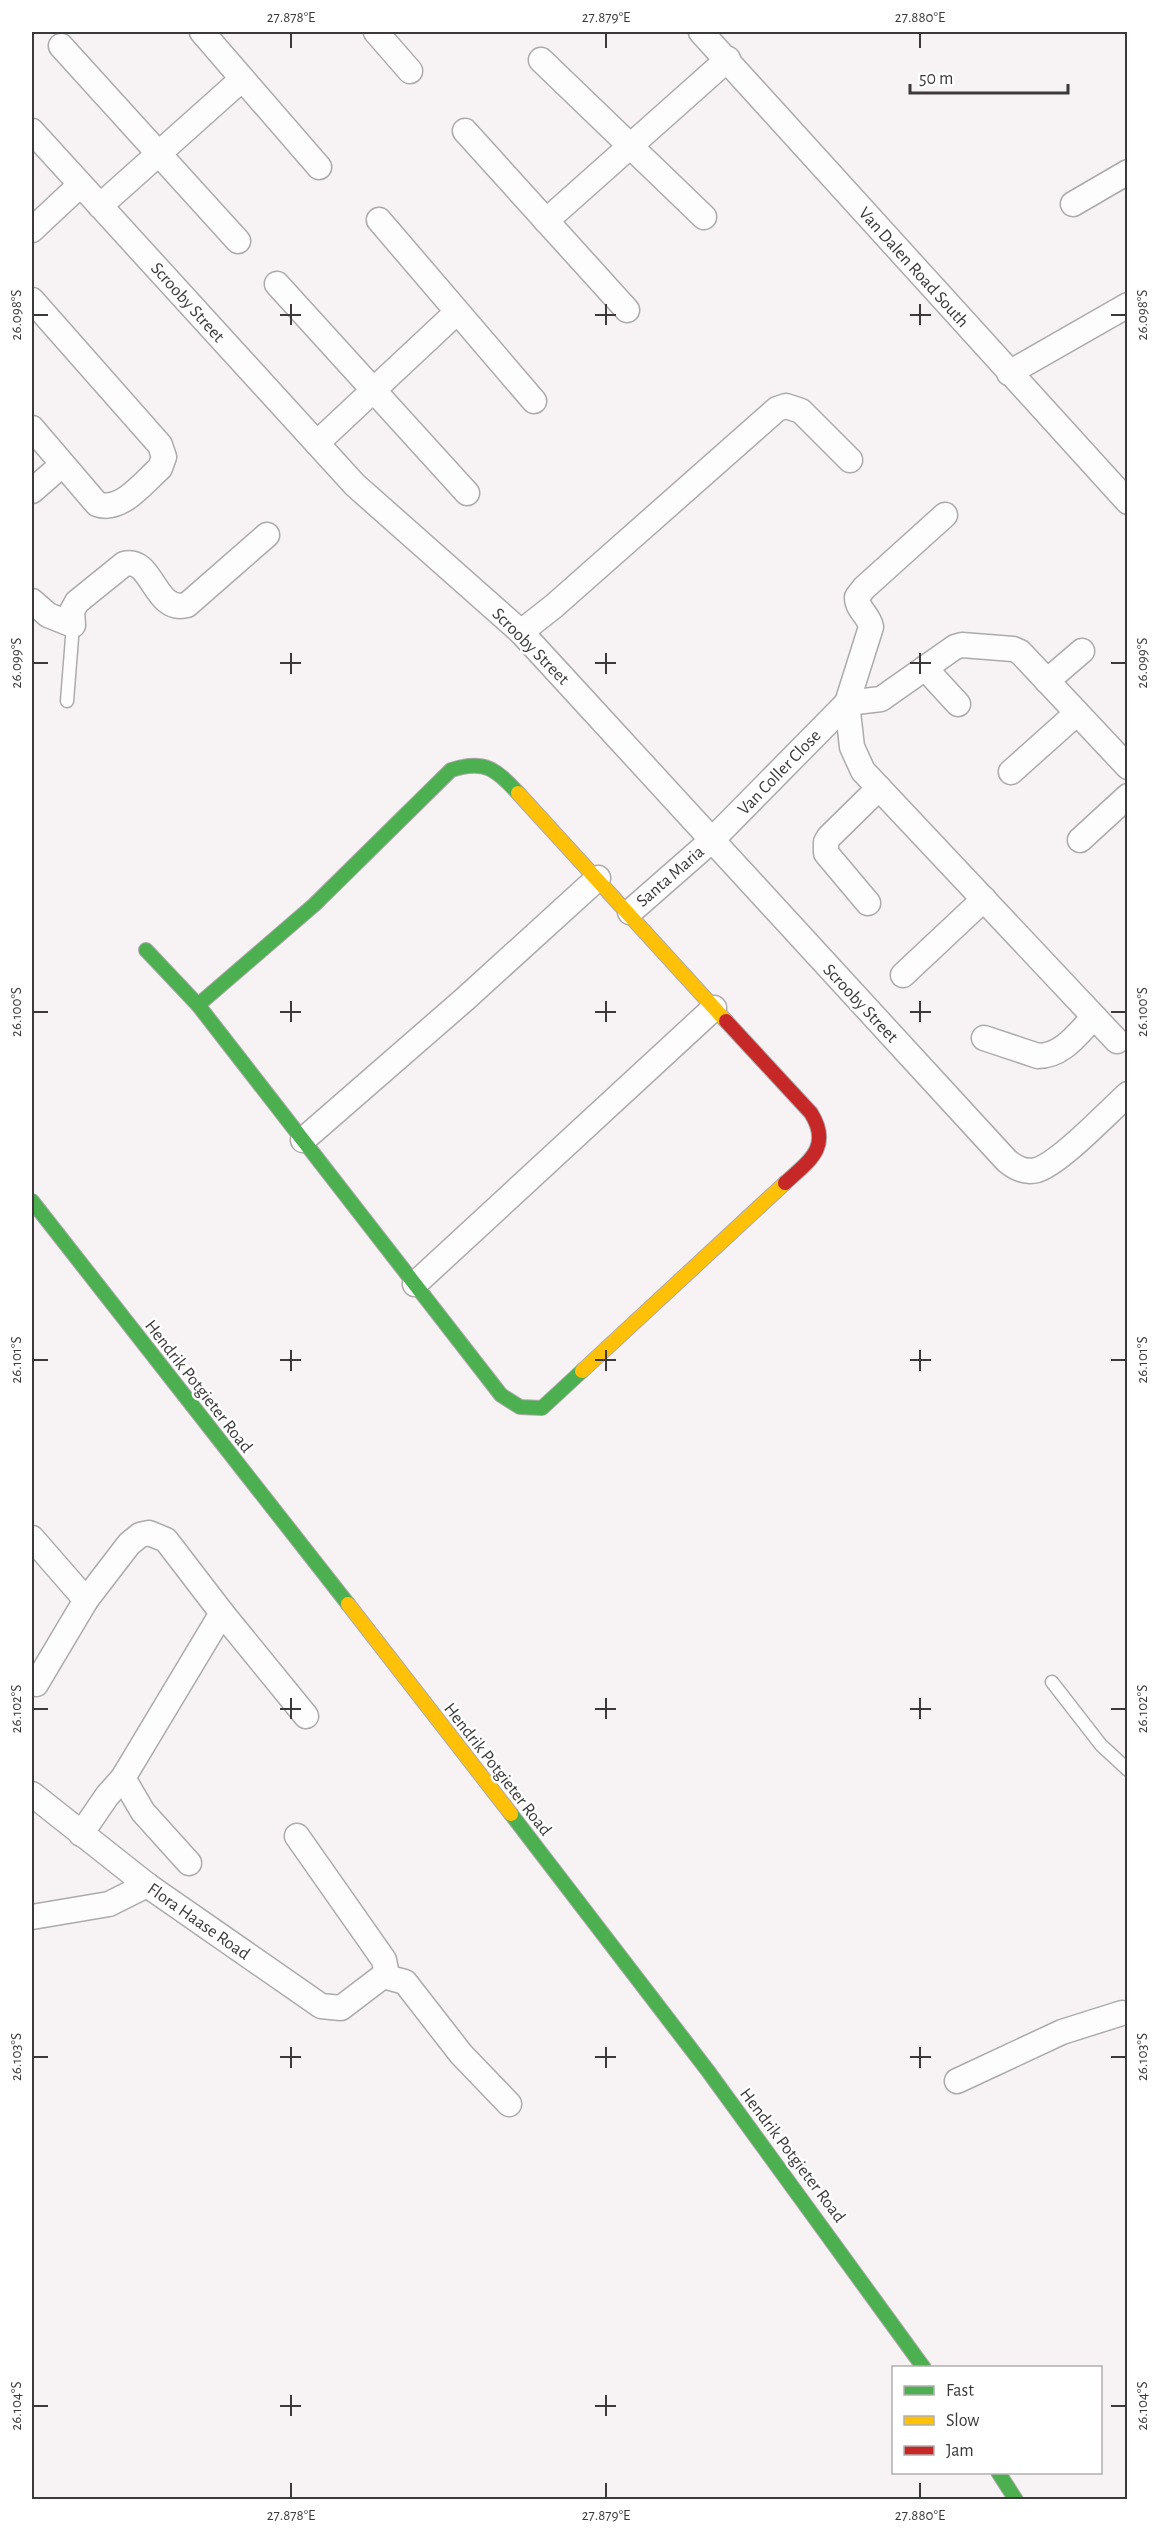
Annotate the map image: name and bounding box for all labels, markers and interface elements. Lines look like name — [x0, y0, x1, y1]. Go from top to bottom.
text: 27.878°E — [267, 10, 315, 25]
text: 27.879°E — [582, 10, 630, 25]
text: 27.880°E — [895, 10, 945, 25]
scale bar — [910, 57, 1068, 95]
text: 50 m — [919, 70, 953, 88]
street label: Van Dalen Road South — [855, 204, 972, 331]
street label: Scrooby Street — [147, 259, 228, 346]
text: 26.098°S — [9, 290, 24, 340]
text: 26.098°S — [1135, 290, 1150, 340]
street label: Scrooby Street — [488, 605, 572, 689]
text: 26.099°S — [9, 638, 24, 688]
text: 26.099°S — [1135, 638, 1150, 688]
street label: Van Coller Close — [735, 727, 825, 819]
street label: Santa Maria — [633, 843, 708, 911]
street label: Scrooby Street — [819, 961, 901, 1047]
text: 26.100°S — [9, 987, 24, 1037]
text: 26.100°S — [1135, 987, 1150, 1037]
street label: Hendrik Potgieter Road — [141, 1317, 255, 1456]
text: 26.101°S — [9, 1336, 24, 1384]
text: 26.101°S — [1135, 1336, 1150, 1384]
text: 26.102°S — [9, 1685, 24, 1733]
text: 26.102°S — [1135, 1685, 1150, 1733]
street label: Hendrik Potgieter Road — [440, 1700, 554, 1839]
street label: Flora Haase Road — [144, 1880, 253, 1964]
text: 26.103°S — [9, 2033, 24, 2081]
text: 26.103°S — [1135, 2033, 1150, 2081]
street label: Hendrik Potgieter Road — [736, 2085, 848, 2226]
legend — [892, 2366, 1102, 2474]
text: 26.104°S — [9, 2381, 24, 2431]
text: 26.104°S — [1135, 2381, 1150, 2431]
text: Fast — [946, 2382, 974, 2400]
text: Slow — [946, 2412, 979, 2430]
text: Jam — [946, 2442, 974, 2460]
text: 27.878°E — [267, 2508, 315, 2523]
text: 27.879°E — [582, 2508, 630, 2523]
text: 27.880°E — [895, 2508, 945, 2523]

